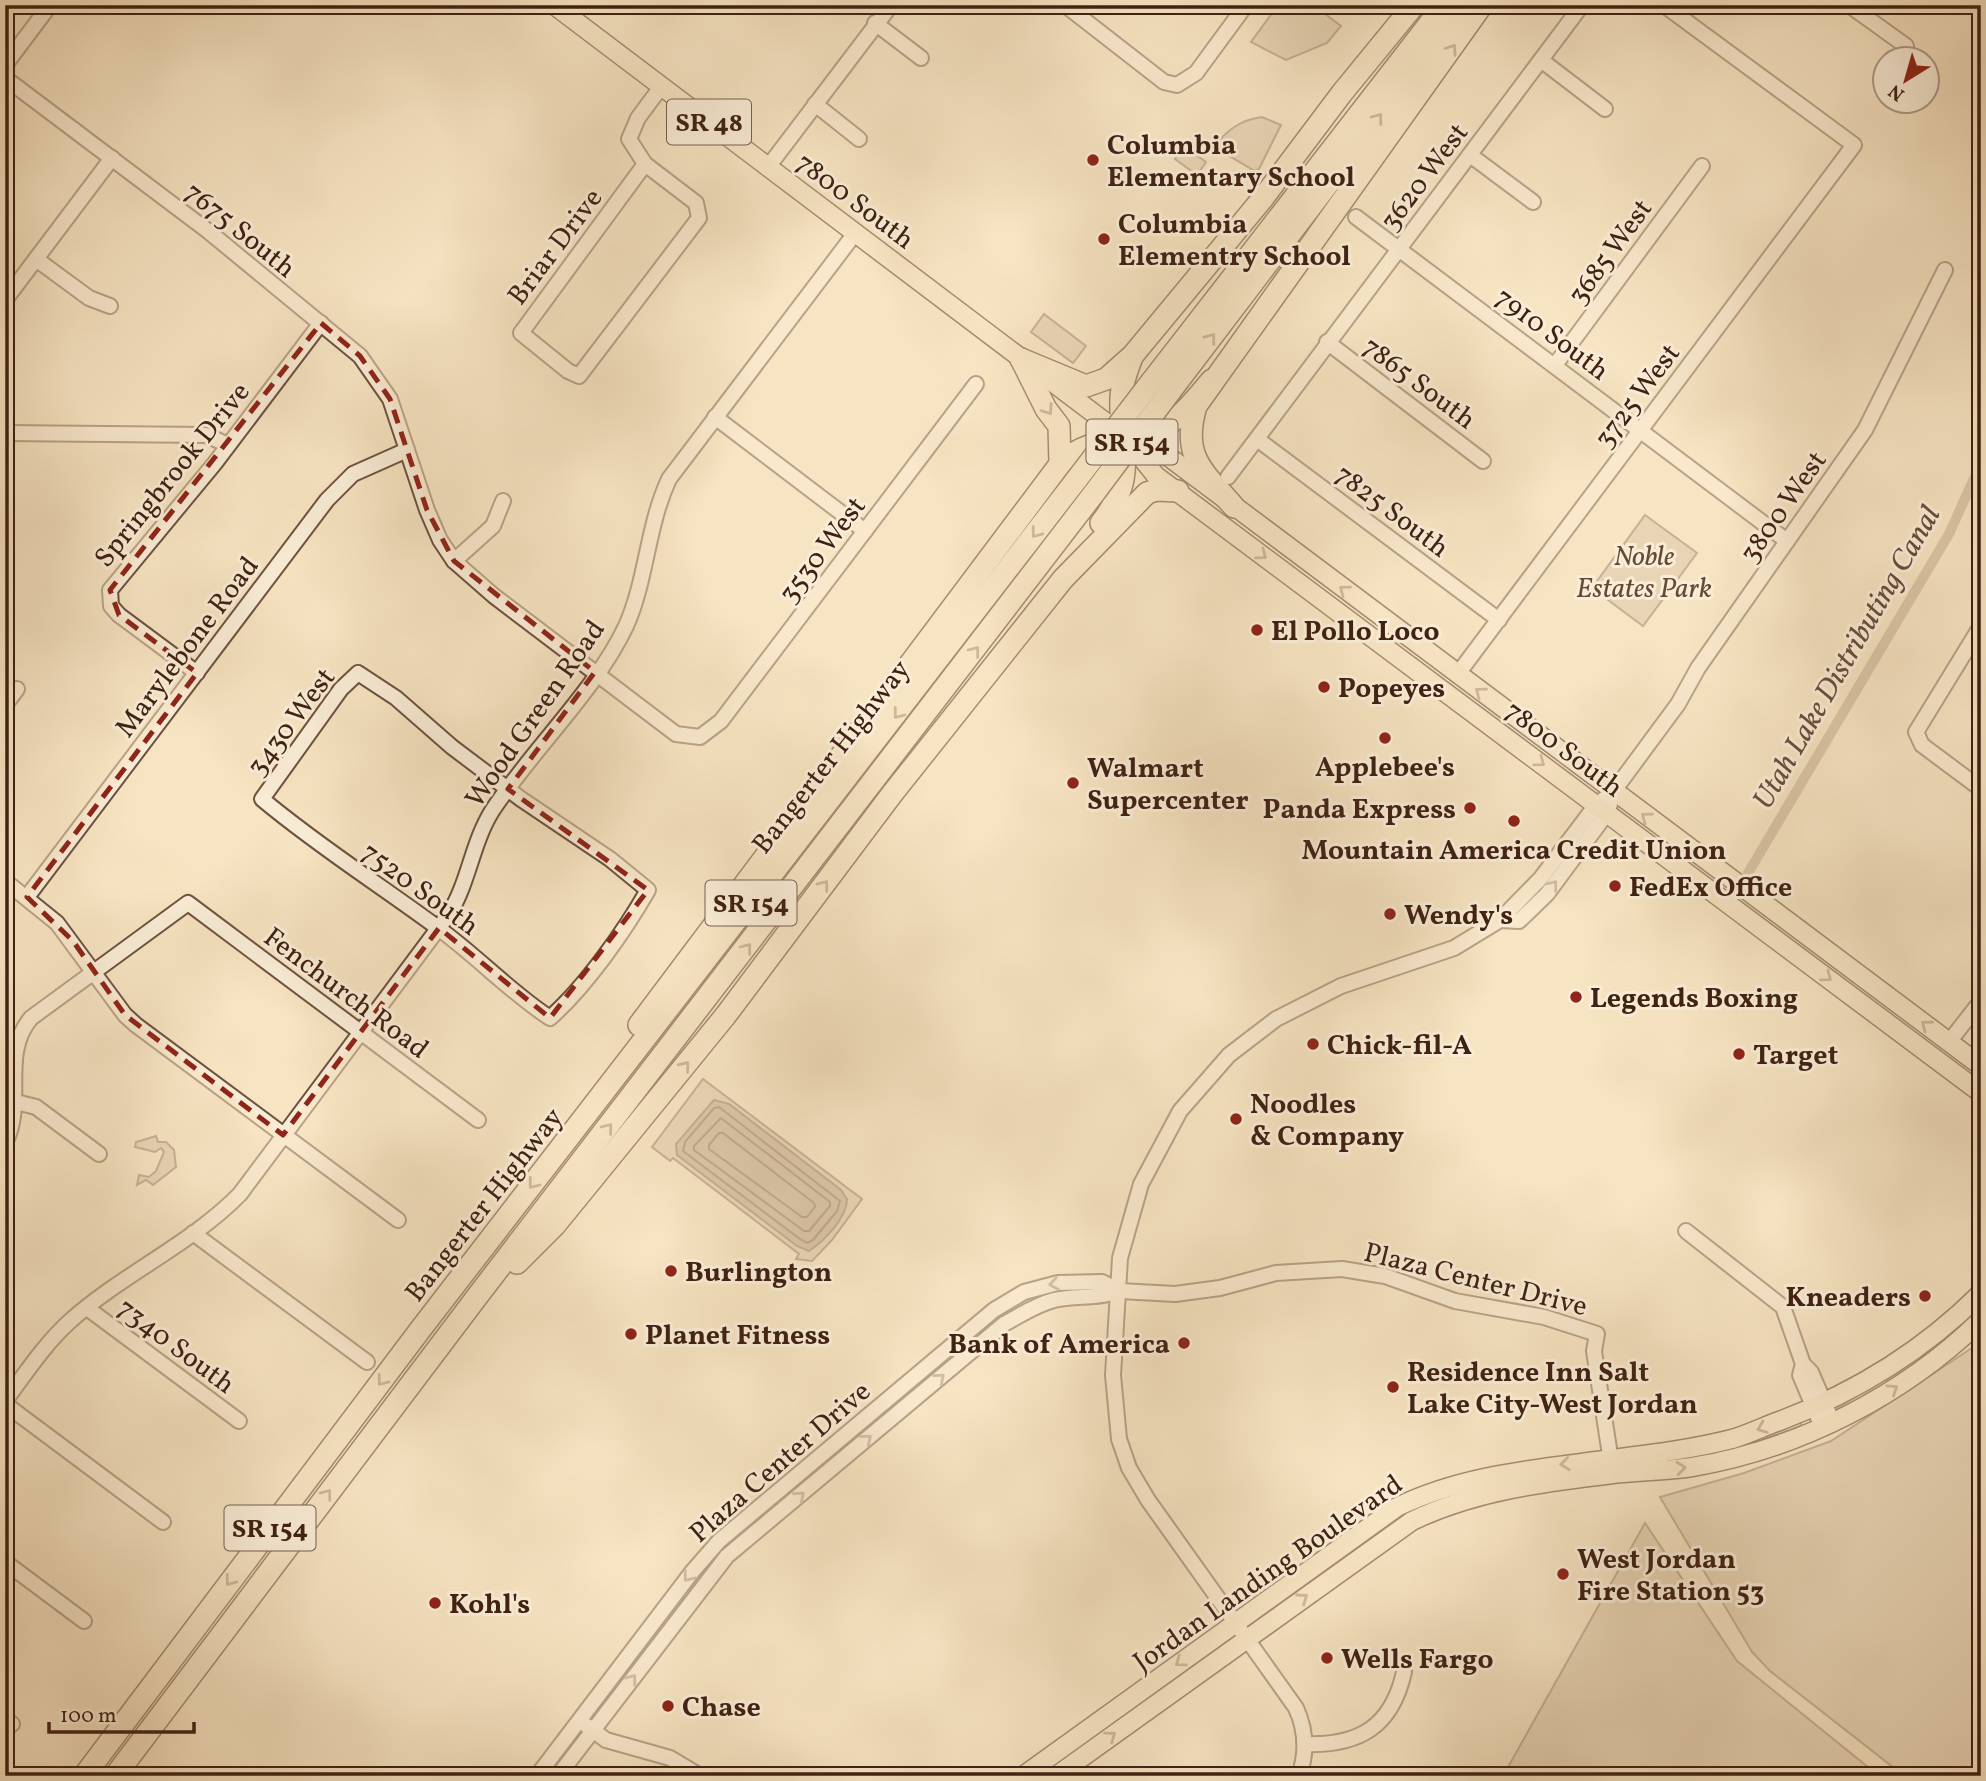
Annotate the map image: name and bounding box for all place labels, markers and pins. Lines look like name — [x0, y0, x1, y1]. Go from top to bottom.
place label: Columbia Elementary School — [1107, 127, 1355, 198]
marker: Columbia Elementary School — [1085, 152, 1101, 168]
place label: Columbia Elementry School — [1118, 206, 1351, 277]
marker: Columbia Elementry School — [1096, 231, 1112, 247]
place label: El Pollo Loco — [1271, 613, 1439, 652]
marker: El Pollo Loco — [1249, 622, 1265, 638]
place label: Popeyes — [1338, 670, 1445, 709]
marker: Popeyes — [1316, 679, 1332, 695]
marker: Applebee's — [1377, 730, 1393, 746]
place label: Applebee's — [1315, 749, 1455, 788]
place label: Walmart Supercenter — [1087, 750, 1249, 821]
marker: Walmart Supercenter — [1065, 775, 1081, 791]
place label: Panda Express — [1263, 791, 1456, 830]
marker: Panda Express — [1462, 800, 1478, 816]
marker: Mountain America Credit Union — [1506, 813, 1522, 829]
place label: Mountain America Credit Union — [1301, 832, 1727, 871]
place label: FedEx Office — [1629, 869, 1792, 908]
marker: FedEx Office — [1607, 878, 1623, 894]
place label: Wendy's — [1404, 897, 1513, 936]
marker: Wendy's — [1382, 906, 1398, 922]
place label: Legends Boxing — [1590, 980, 1798, 1019]
marker: Legends Boxing — [1568, 989, 1584, 1005]
place label: Chick-fil-A — [1327, 1027, 1472, 1066]
marker: Chick-fil-A — [1305, 1036, 1321, 1052]
place label: Target — [1753, 1037, 1838, 1076]
marker: Target — [1731, 1046, 1747, 1062]
place label: Noodles & Company — [1250, 1086, 1404, 1157]
marker: Noodles & Company — [1228, 1111, 1244, 1127]
place label: Burlington — [685, 1254, 832, 1293]
marker: Burlington — [663, 1263, 679, 1279]
place label: Kneaders — [1786, 1279, 1911, 1318]
marker: Kneaders — [1917, 1288, 1933, 1304]
place label: Planet Fitness — [645, 1317, 830, 1356]
marker: Planet Fitness — [623, 1326, 639, 1342]
place label: Bank of America — [948, 1326, 1170, 1365]
marker: Bank of America — [1176, 1335, 1192, 1351]
place label: Residence Inn Salt Lake City-West Jordan — [1407, 1354, 1698, 1425]
marker: Residence Inn Salt Lake City-West Jordan — [1385, 1379, 1401, 1395]
place label: West Jordan Fire Station 53 — [1577, 1541, 1764, 1612]
marker: West Jordan Fire Station 53 — [1555, 1566, 1571, 1582]
place label: Kohl's — [449, 1586, 530, 1625]
marker: Kohl's — [427, 1595, 443, 1611]
place label: Wells Fargo — [1341, 1641, 1494, 1680]
marker: Wells Fargo — [1319, 1650, 1335, 1666]
place label: Chase — [682, 1689, 761, 1728]
marker: Chase — [660, 1698, 676, 1714]

